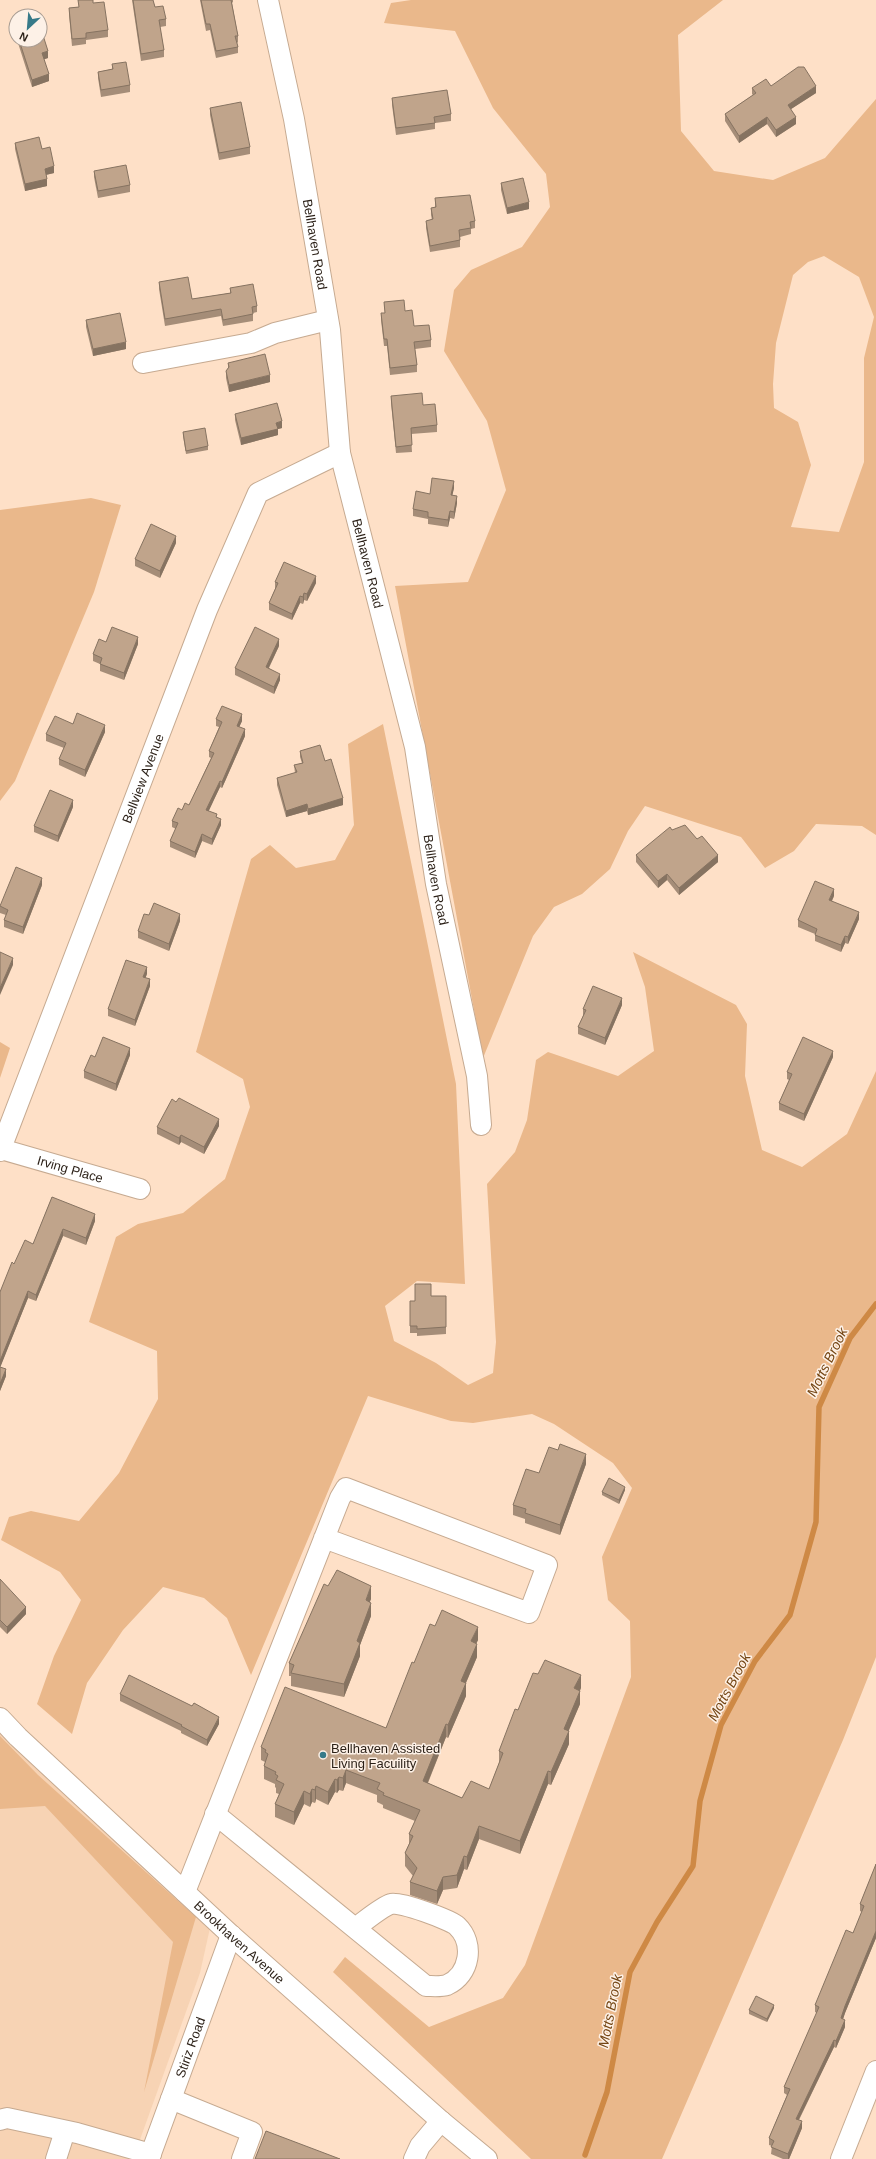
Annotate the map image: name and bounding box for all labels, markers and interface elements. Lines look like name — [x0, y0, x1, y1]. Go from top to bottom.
north arrow — [8, 8, 48, 48]
text: N — [17, 30, 30, 44]
street label: Bellhaven Road — [300, 198, 330, 291]
street label: Bellhaven Road — [349, 517, 386, 610]
street label: Bellview Avenue — [119, 732, 167, 825]
street label: Bellhaven Road — [420, 833, 452, 926]
street label: Irving Place — [35, 1153, 105, 1186]
water label: Motts Brook — [803, 1324, 851, 1399]
water label: Motts Brook — [704, 1649, 754, 1724]
place label: Bellhaven Assisted Living Facuility — [331, 1741, 440, 1771]
marker: Bellhaven Assisted Living Facuility — [318, 1750, 328, 1760]
street label: Brookhaven Avenue — [191, 1898, 287, 1987]
water label: Motts Brook — [595, 1972, 625, 2049]
street label: Stiriz Road — [172, 2015, 208, 2080]

